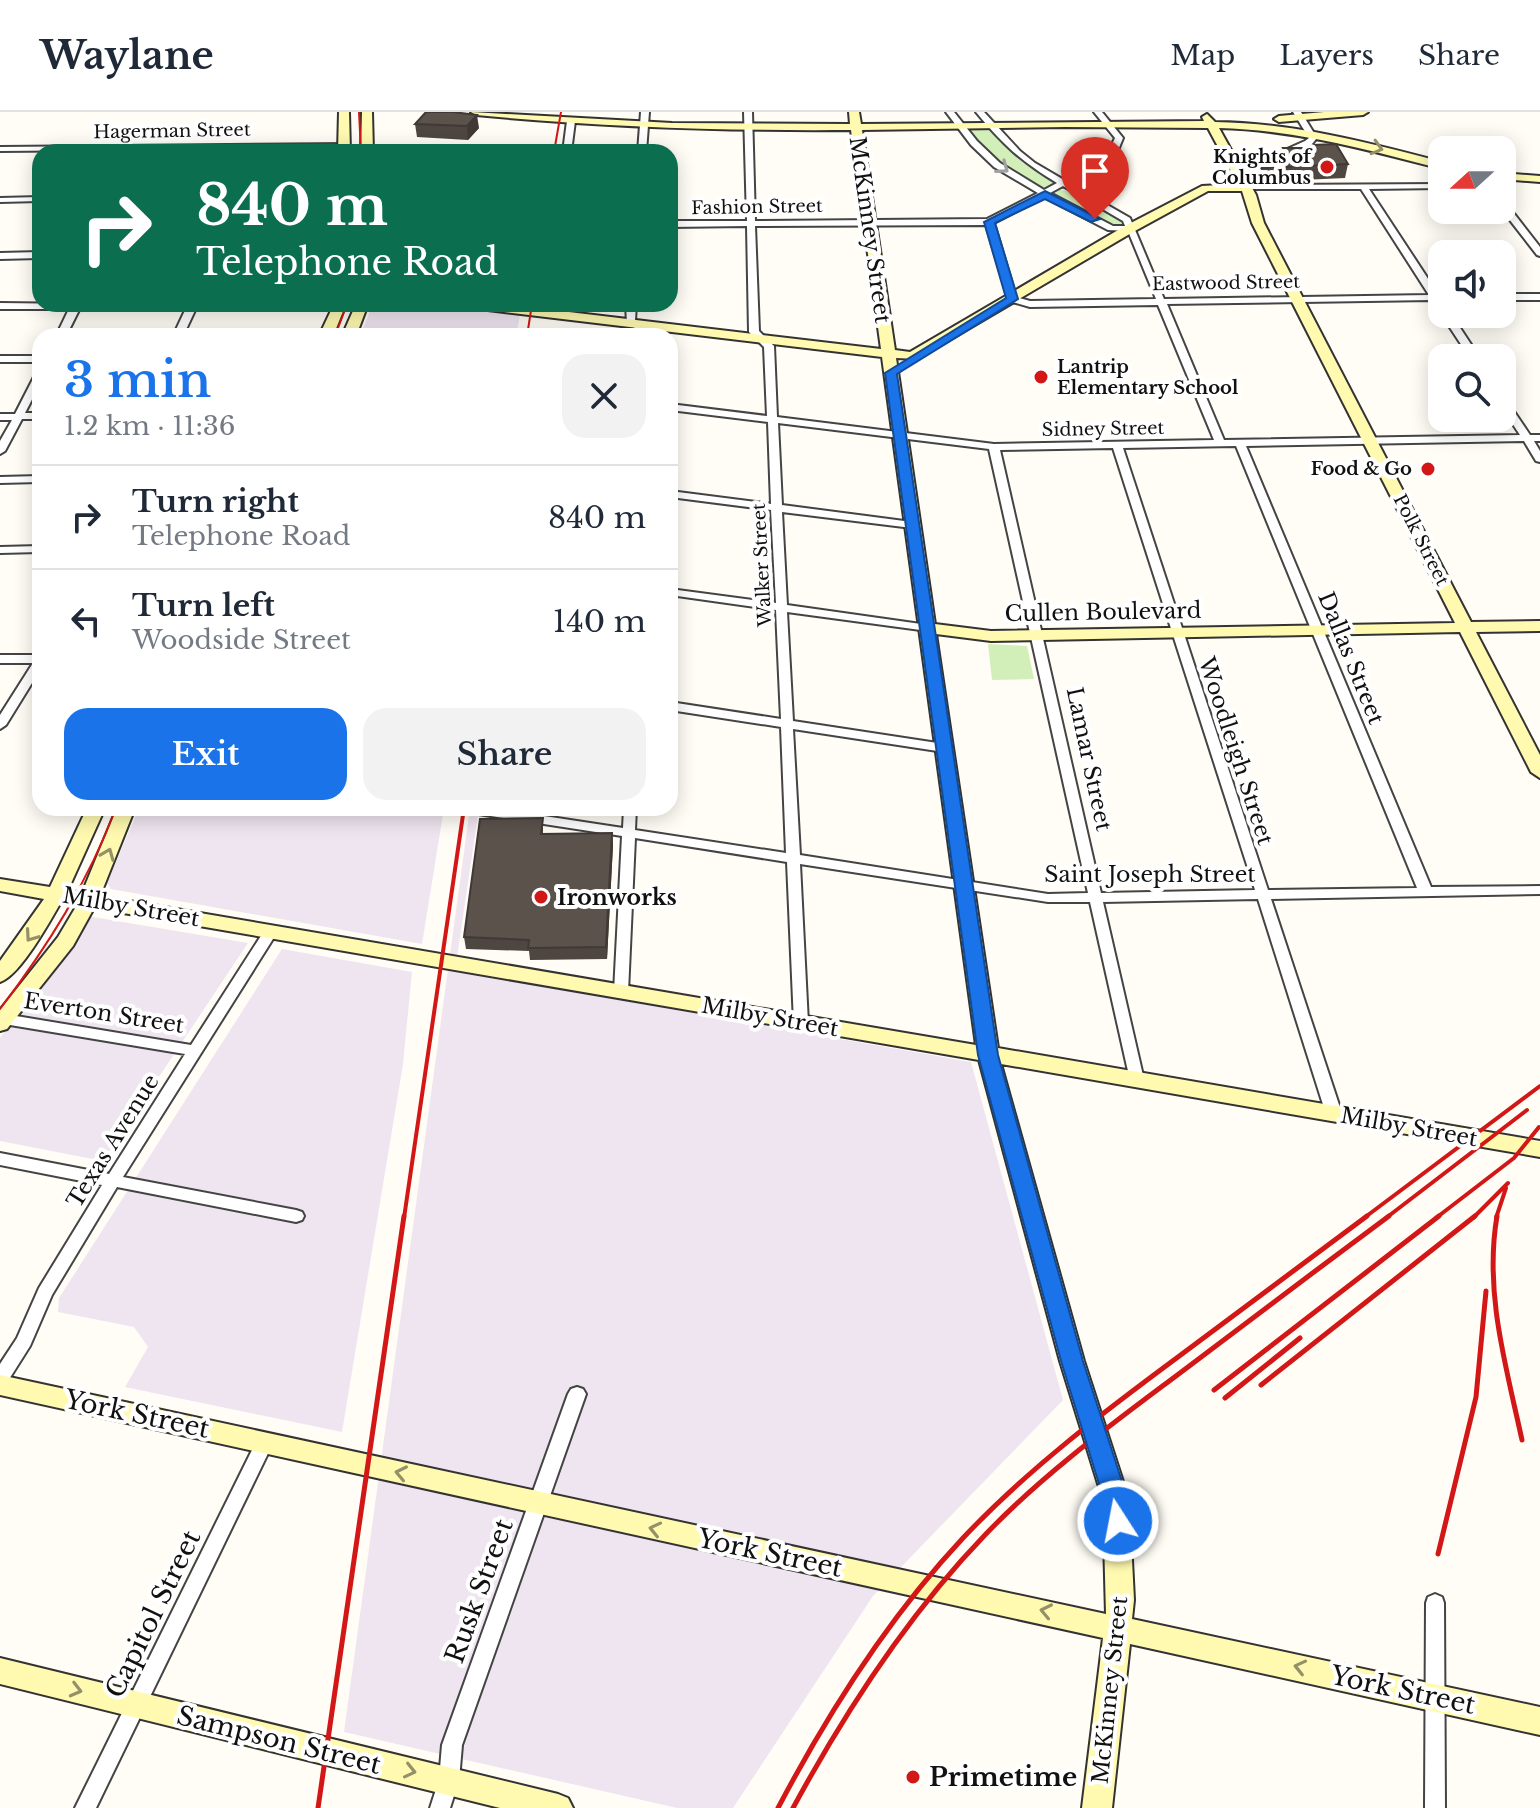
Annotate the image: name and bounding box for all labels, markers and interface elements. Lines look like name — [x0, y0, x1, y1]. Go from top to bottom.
text: Waylane — [40, 32, 214, 79]
text: Map — [1170, 38, 1235, 73]
text: Layers — [1279, 38, 1374, 73]
text: Share — [1418, 38, 1500, 73]
street label: Hagerman Street — [93, 119, 251, 143]
street label: McKinney Street — [844, 135, 897, 326]
north arrow — [1428, 136, 1516, 224]
map controls — [1428, 136, 1516, 432]
pin — [1061, 137, 1129, 219]
one-way arrow — [1369, 139, 1383, 155]
place label: Knights of Columbus — [1212, 146, 1313, 189]
icon: arrive — [1073, 149, 1117, 193]
marker: Knights of Columbus — [1318, 158, 1336, 176]
one-way arrow — [994, 159, 1009, 173]
text: 840 m — [196, 171, 388, 240]
icon: right — [64, 176, 168, 280]
street label: Fashion Street — [691, 195, 823, 219]
text: Telephone Road — [196, 240, 498, 285]
button: sound — [1428, 240, 1516, 328]
street label: Eastwood Street — [1152, 271, 1300, 295]
button: search — [1428, 344, 1516, 432]
text: 3 min — [64, 350, 211, 410]
button: close — [562, 354, 646, 438]
place label: Lantrip Elementary School — [1057, 356, 1239, 399]
marker: Lantrip Elementary School — [1032, 368, 1050, 386]
text: 1.2 km · 11:36 — [64, 410, 236, 442]
street label: Sidney Street — [1041, 417, 1165, 441]
place label: Food & Go — [1311, 458, 1412, 480]
marker: Food & Go — [1419, 460, 1437, 478]
text: Turn right — [132, 483, 299, 520]
street label: Polk Street — [1389, 491, 1453, 590]
icon: right — [64, 495, 108, 539]
text: 840 m — [548, 499, 646, 536]
street label: Walker Street — [748, 503, 776, 628]
text: Telephone Road — [132, 520, 350, 552]
text: Turn left — [132, 587, 275, 624]
street label: Dallas Street — [1312, 588, 1390, 729]
street label: Cullen Boulevard — [1004, 597, 1202, 627]
icon: left — [64, 599, 108, 643]
text: 140 m — [553, 603, 646, 640]
text: Woodside Street — [132, 624, 351, 656]
street label: Woodleigh Street — [1193, 653, 1279, 849]
street label: Lamar Street — [1061, 685, 1118, 834]
button: Exit — [64, 708, 347, 800]
button: Share — [363, 708, 646, 800]
one-way arrow — [98, 848, 114, 862]
street label: Saint Joseph Street — [1044, 861, 1256, 888]
street label: Milby Street — [60, 882, 202, 932]
place label: Ironworks — [557, 884, 677, 911]
marker: Ironworks — [532, 888, 550, 906]
one-way arrow — [25, 928, 40, 942]
street label: Everton Street — [22, 987, 187, 1039]
street label: Milby Street — [699, 992, 841, 1042]
street label: Texas Avenue — [61, 1069, 165, 1213]
street label: Milby Street — [1338, 1102, 1480, 1152]
street label: York Street — [61, 1383, 212, 1445]
one-way arrow — [394, 1465, 408, 1482]
position arrow — [1076, 1479, 1160, 1563]
street label: Rusk Street — [438, 1514, 520, 1667]
one-way arrow — [648, 1521, 662, 1538]
street label: York Street — [694, 1522, 845, 1584]
street label: Capitol Street — [99, 1525, 208, 1703]
street label: McKinney Street — [1087, 1594, 1133, 1785]
one-way arrow — [1040, 1603, 1053, 1620]
one-way arrow — [1293, 1659, 1307, 1676]
street label: York Street — [1327, 1659, 1478, 1721]
one-way arrow — [68, 1681, 82, 1698]
street label: Sampson Street — [174, 1699, 384, 1781]
place label: Primetime — [929, 1761, 1077, 1793]
one-way arrow — [403, 1762, 416, 1779]
marker: Primetime — [904, 1768, 922, 1786]

